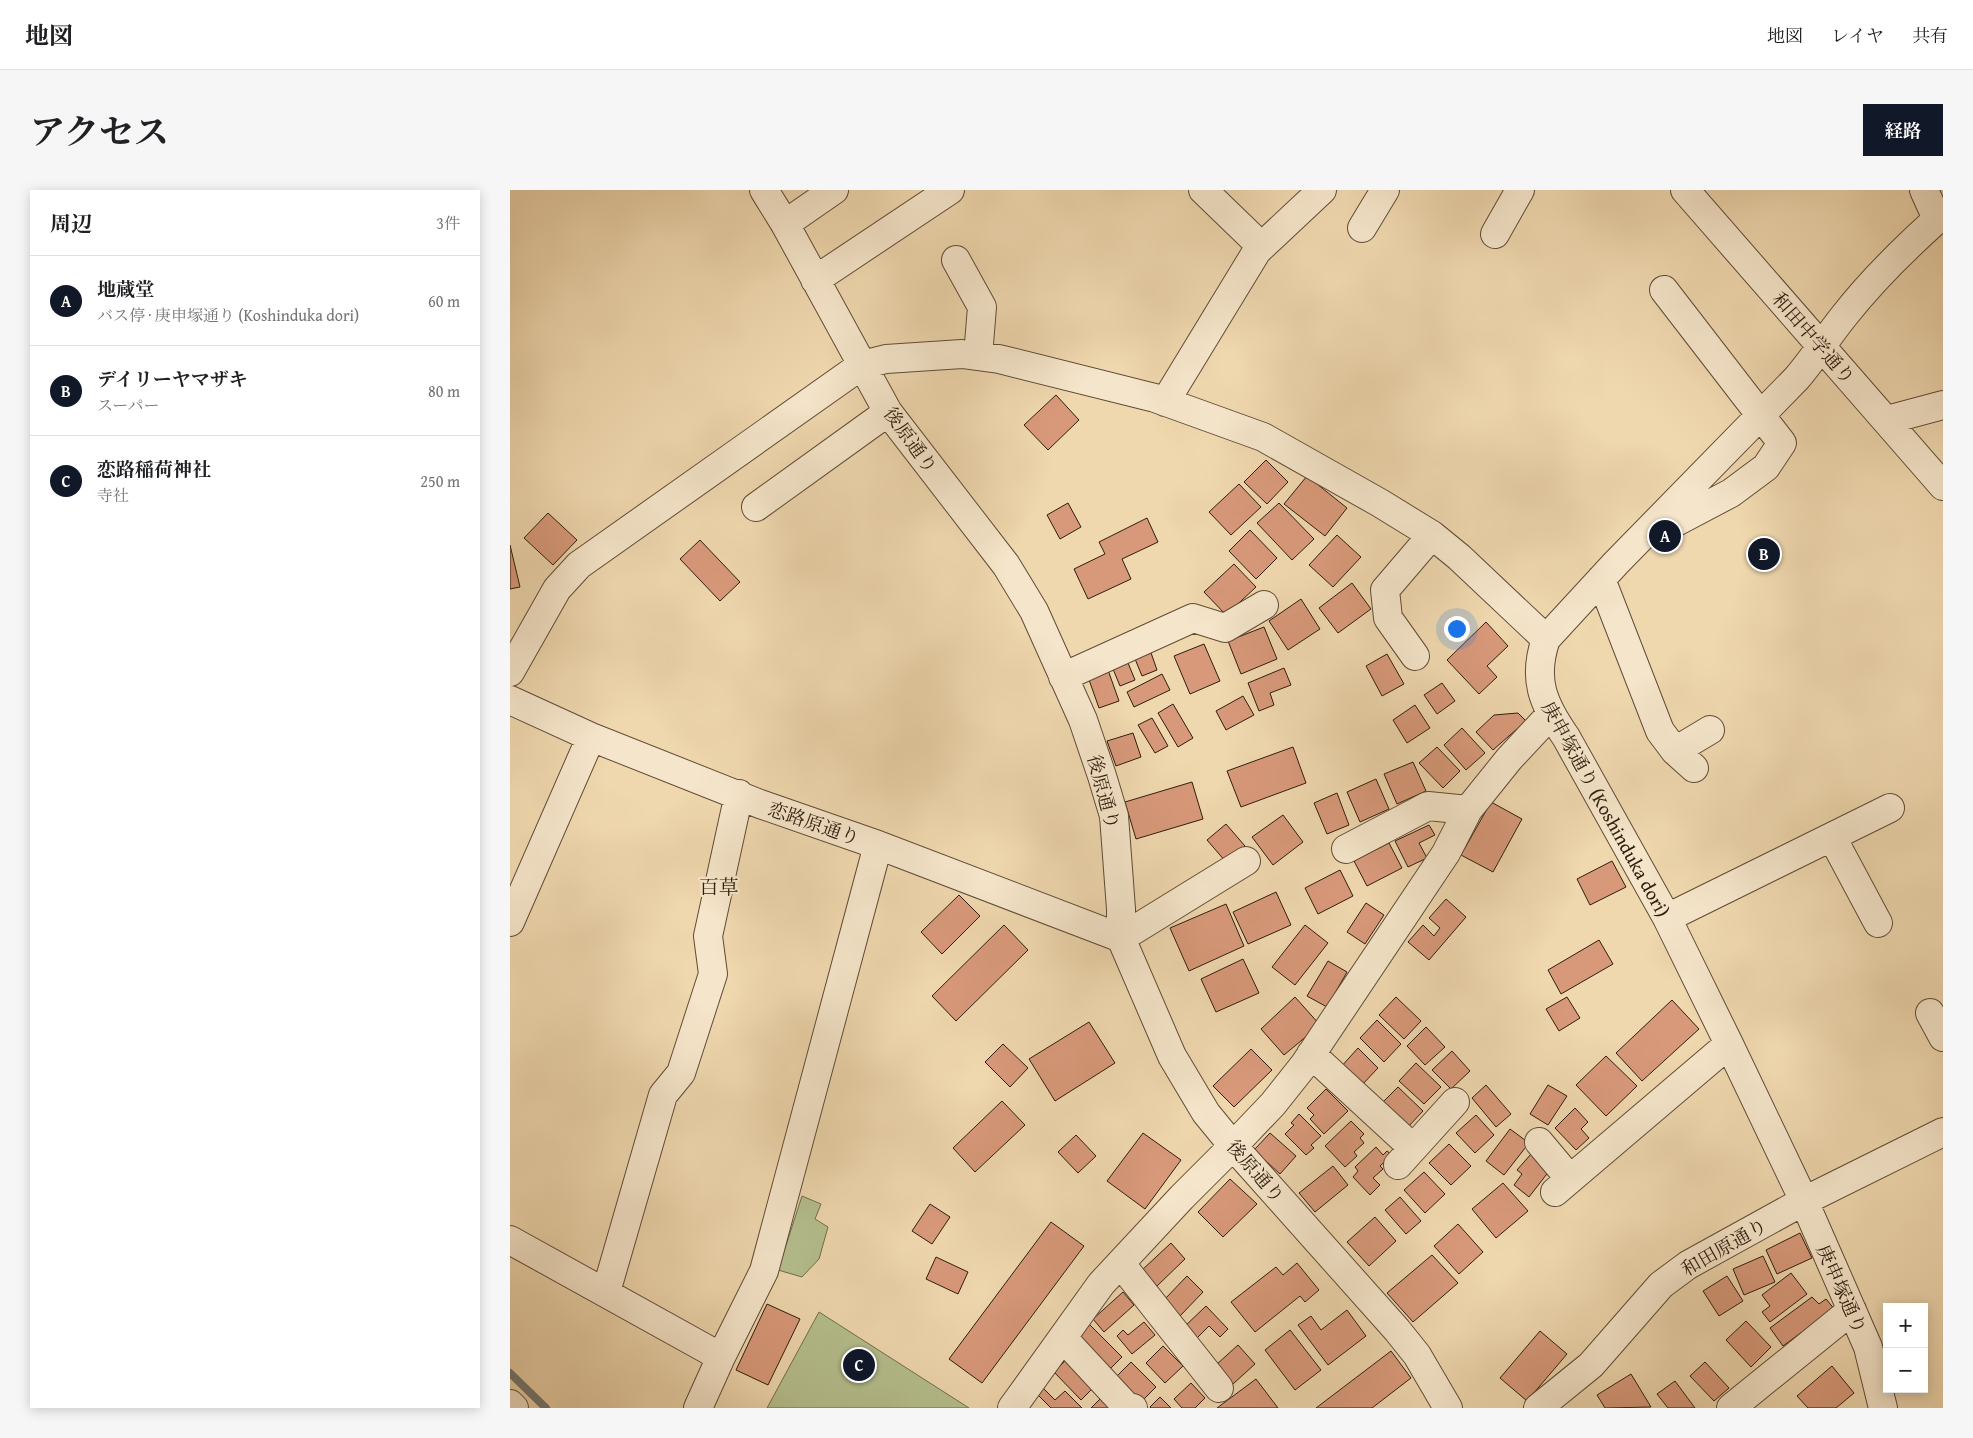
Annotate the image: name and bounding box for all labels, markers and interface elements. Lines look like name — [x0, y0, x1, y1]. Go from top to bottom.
text: 地図 — [25, 18, 73, 53]
text: 地図 — [1767, 22, 1803, 49]
text: レイヤ — [1831, 22, 1884, 49]
text: 共有 — [1912, 22, 1948, 49]
button: 経路 — [1863, 104, 1943, 156]
text: アクセス — [30, 106, 169, 157]
text: 周辺 — [50, 208, 92, 239]
text: 3件 — [436, 211, 460, 235]
text: 地蔵堂 — [97, 275, 154, 303]
street label: 和田中学通り — [1766, 286, 1862, 390]
text: A — [61, 289, 71, 313]
text: 60 m — [428, 289, 460, 313]
text: バス停 · 庚申塚通り (Koshinduka dori) — [97, 303, 359, 327]
text: デイリーヤマザキ — [97, 365, 248, 393]
text: B — [61, 379, 71, 403]
text: 80 m — [428, 379, 460, 403]
text: スーパー — [97, 393, 159, 417]
street label: 後原通り — [877, 401, 945, 479]
text: 恋路稲荷神社 — [97, 455, 211, 483]
text: C — [61, 469, 71, 493]
text: 250 m — [420, 469, 460, 493]
text: 寺社 — [97, 483, 129, 507]
pin: A — [1649, 517, 1681, 555]
pin: B — [1748, 535, 1780, 573]
your location — [1444, 616, 1470, 642]
street label: 庚申塚通り (Koshinduka dori) — [1535, 696, 1677, 922]
street label: 後原通り — [1081, 752, 1127, 832]
street label: 恋路原通り — [765, 794, 863, 852]
district label: 百草 — [699, 872, 739, 901]
street label: 後原通り — [1220, 1133, 1292, 1209]
street label: 和田原通り — [1676, 1211, 1772, 1283]
street label: 庚申塚通り — [1810, 1240, 1874, 1338]
map controls — [1883, 1303, 1928, 1393]
button: + — [1883, 1303, 1928, 1348]
pin: C — [843, 1346, 875, 1384]
button: − — [1883, 1348, 1928, 1393]

